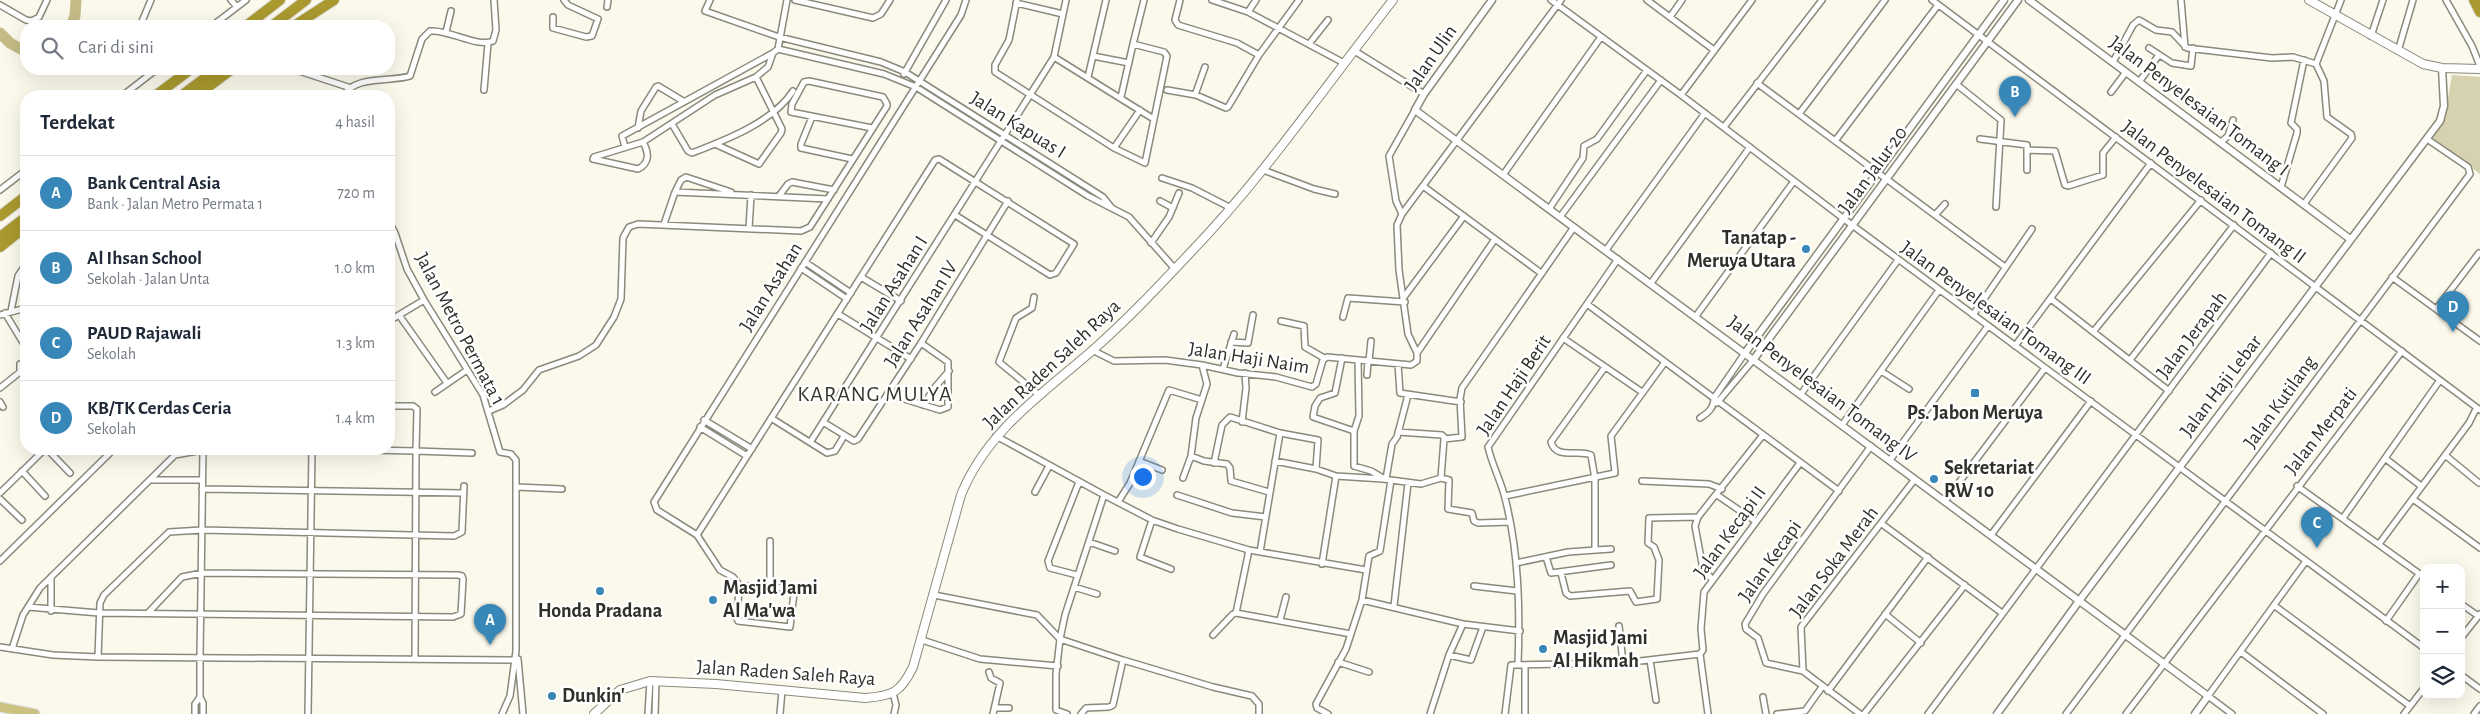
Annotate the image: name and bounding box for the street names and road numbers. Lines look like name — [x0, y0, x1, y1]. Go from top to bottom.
street label: Jalan Ulin — [1401, 21, 1461, 95]
street label: Jalan Penyelesaian Tomang I — [2106, 32, 2292, 180]
street label: Jalan Kapuas I — [967, 88, 1069, 162]
street label: Jalan Penyelesaian Tomang II — [2118, 116, 2310, 268]
street label: Jalan Jalur 20 — [1835, 123, 1911, 217]
street label: Jalan Asahan I — [857, 232, 931, 336]
street label: Jalan Penyelesaian Tomang III — [1897, 237, 2095, 389]
street label: Jalan Asahan — [736, 239, 806, 335]
street label: Jalan Metro Permata 1 — [411, 249, 509, 409]
street label: Jalan Asahan IV — [881, 257, 962, 370]
street label: Jalan Jerapah — [2153, 288, 2231, 382]
street label: Jalan Raden Saleh Raya — [980, 296, 1124, 432]
street label: Jalan Penyelesaian Tomang IV — [1724, 312, 1920, 467]
street label: Jalan Haji Berit — [1473, 331, 1555, 439]
street label: Jalan Haji Lebar — [2176, 331, 2266, 441]
street label: Jalan Haji Naim — [1187, 339, 1311, 377]
street label: Jalan Kutilang — [2240, 352, 2320, 452]
street label: Jalan Merpati — [2281, 384, 2361, 478]
street label: Jalan Kecapi II — [1689, 481, 1771, 583]
street label: Jalan Soka Merah — [1786, 503, 1882, 621]
street label: Jalan Kecapi — [1733, 516, 1807, 606]
street label: Jalan Raden Saleh Raya — [696, 657, 876, 689]

